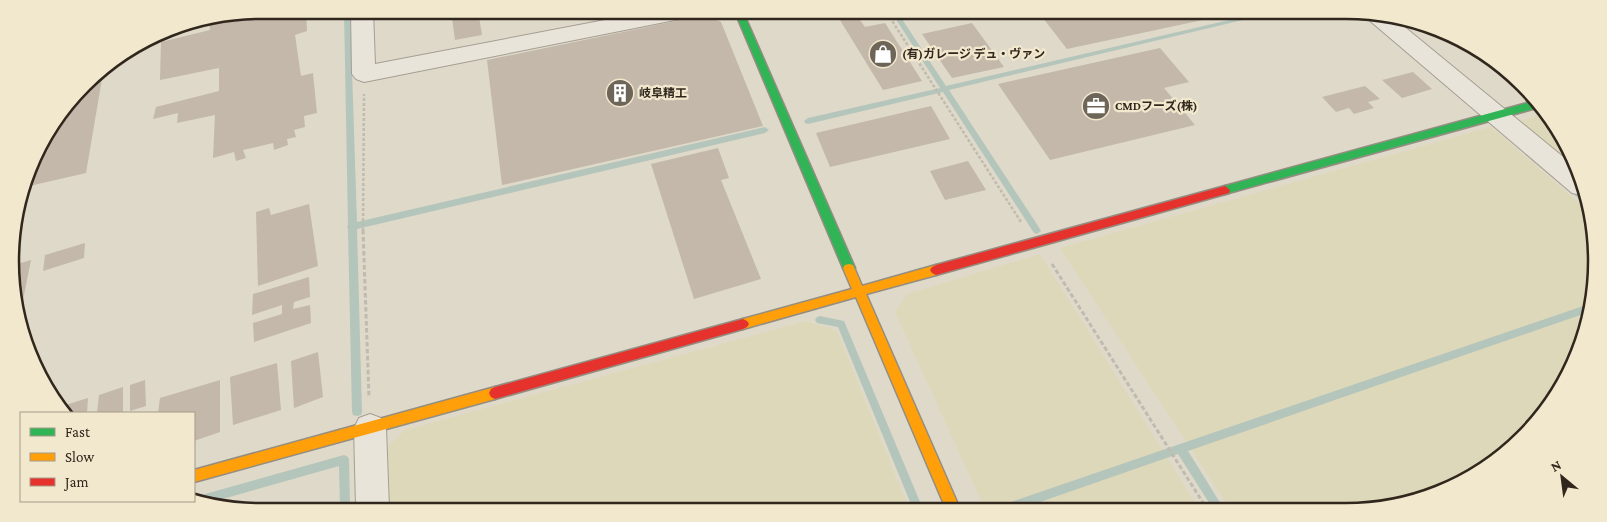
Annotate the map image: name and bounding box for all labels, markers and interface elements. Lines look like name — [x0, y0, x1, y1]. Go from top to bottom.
shop icon: (有)ガレージ デュ・ヴァン — [868, 39, 898, 69]
place label: (有)ガレージ デュ・ヴァン — [902, 47, 1045, 61]
building icon: 岐阜精工 — [605, 78, 635, 108]
place label: 岐阜精工 — [639, 86, 687, 100]
office icon: CMDフーズ(株) — [1081, 91, 1111, 121]
place label: CMDフーズ(株) — [1115, 99, 1198, 113]
legend — [20, 412, 195, 502]
text: Fast — [65, 424, 91, 440]
text: Slow — [65, 449, 95, 465]
north arrow — [1537, 452, 1587, 502]
text: N — [1548, 456, 1564, 475]
text: Jam — [63, 474, 88, 491]

